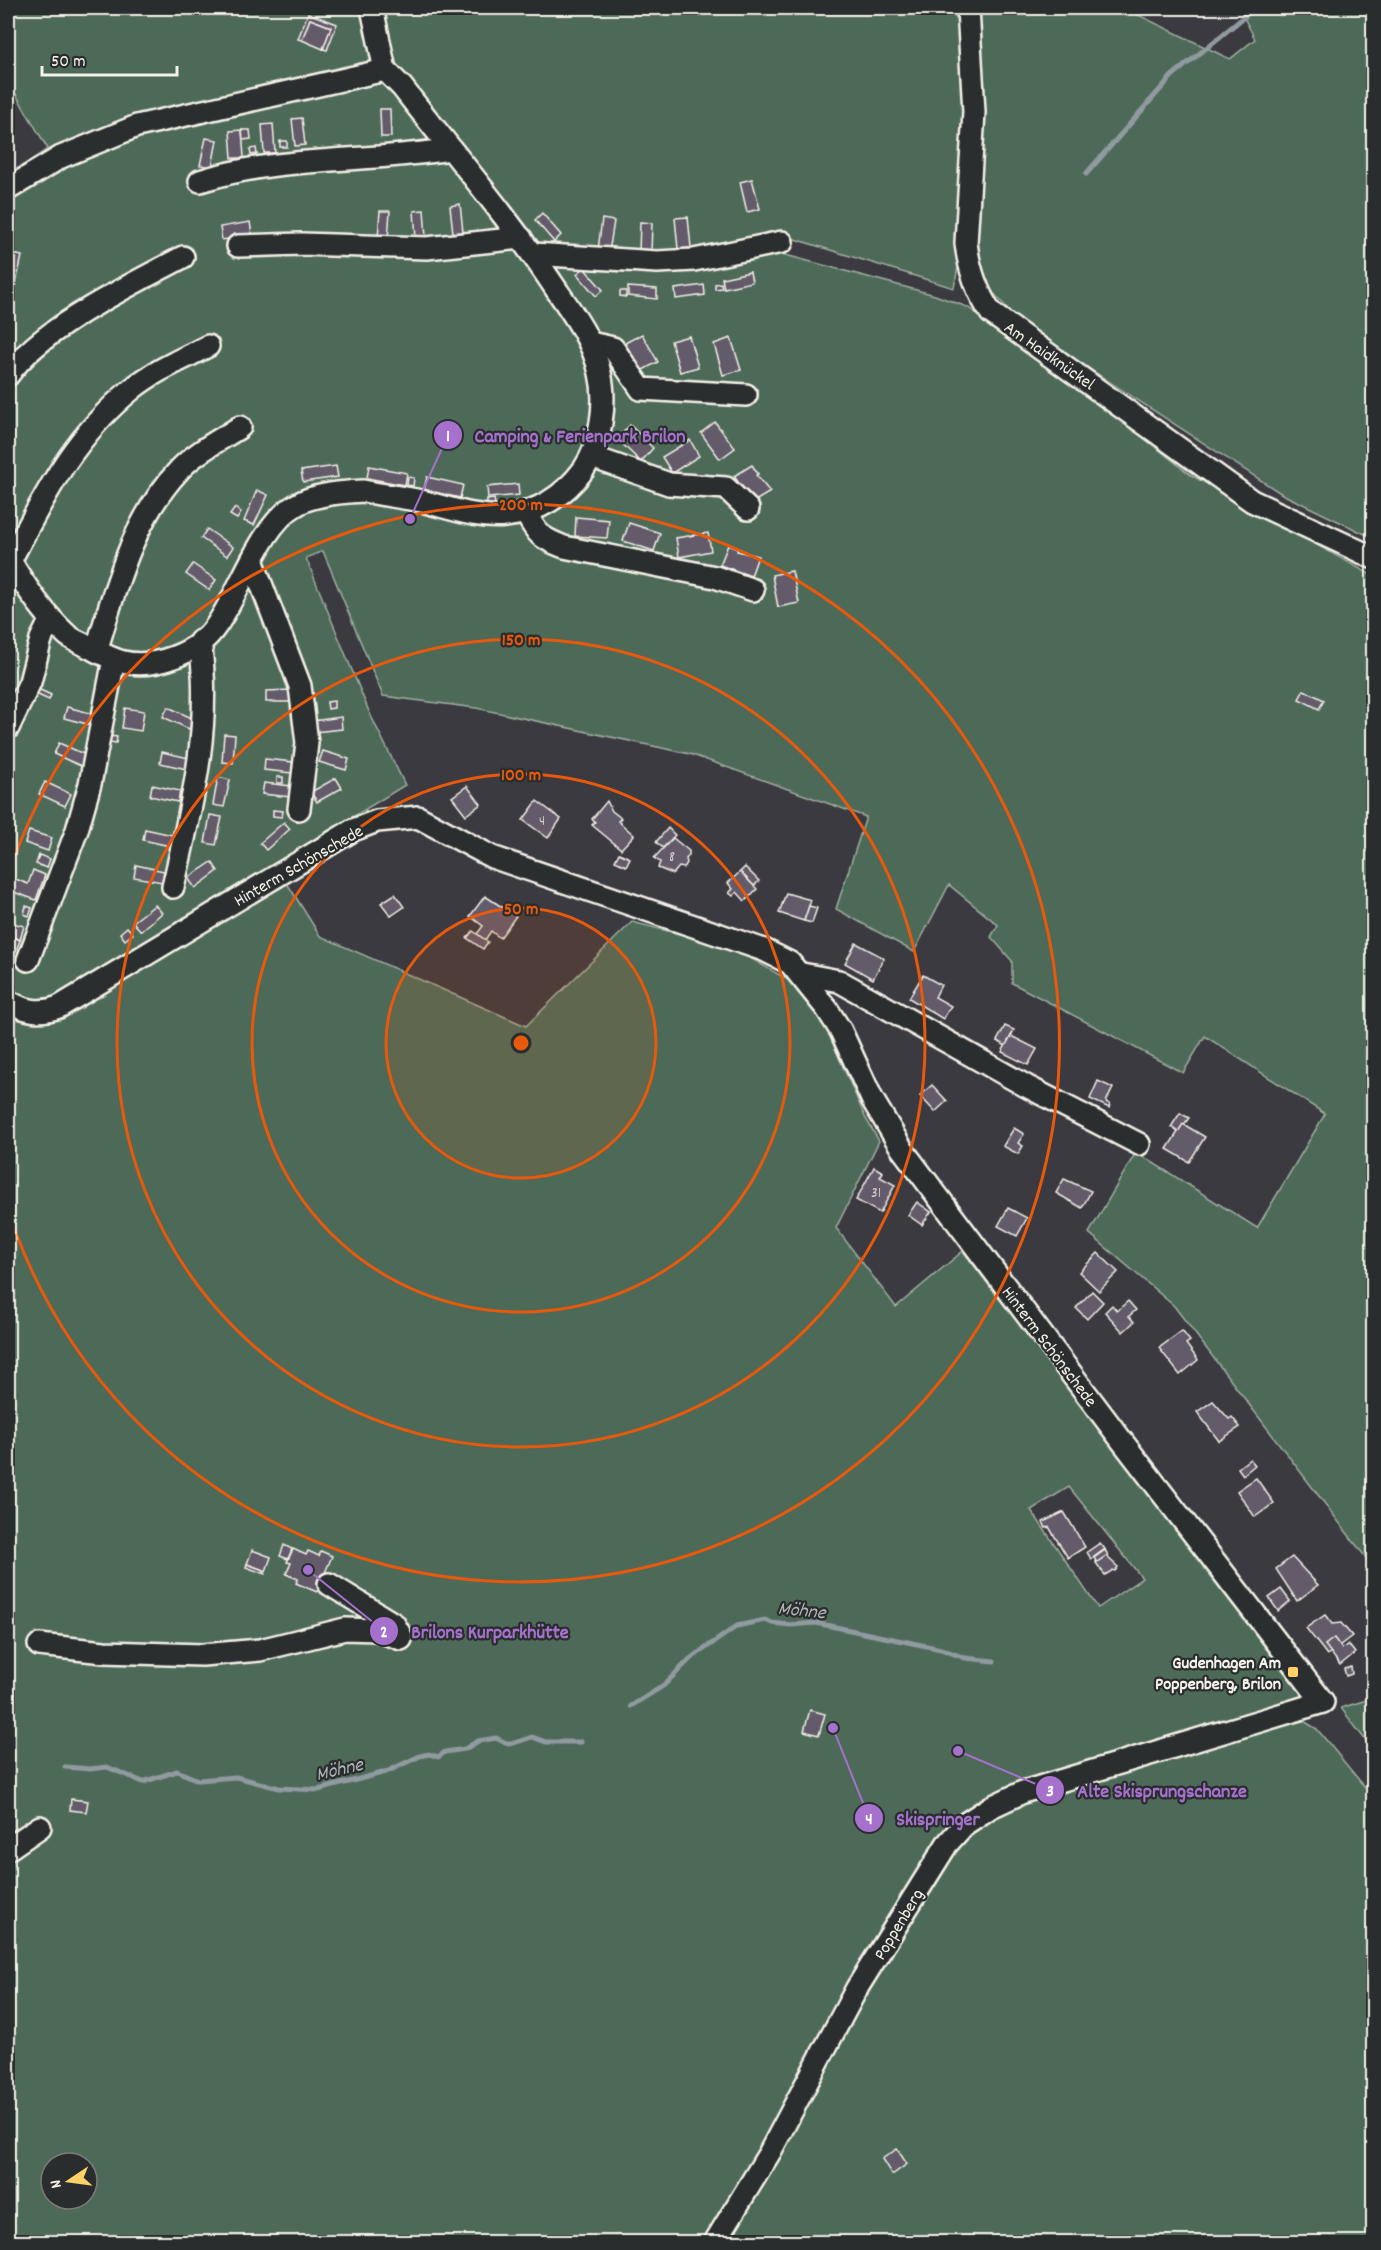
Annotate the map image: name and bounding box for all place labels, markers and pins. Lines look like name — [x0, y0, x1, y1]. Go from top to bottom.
callout: Camping & Ferienpark Brilon — [433, 416, 698, 454]
centre of rings — [511, 1033, 531, 1053]
callout: Brilons Kurparkhütte — [369, 1612, 580, 1650]
place label: Gudenhagen Am Poppenberg, Brilon — [1155, 1652, 1281, 1698]
marker: Gudenhagen Am Poppenberg, Brilon — [1286, 1665, 1300, 1679]
callout: Alte Skisprungschanze — [1035, 1771, 1259, 1809]
callout: Skispringer — [854, 1799, 992, 1837]

